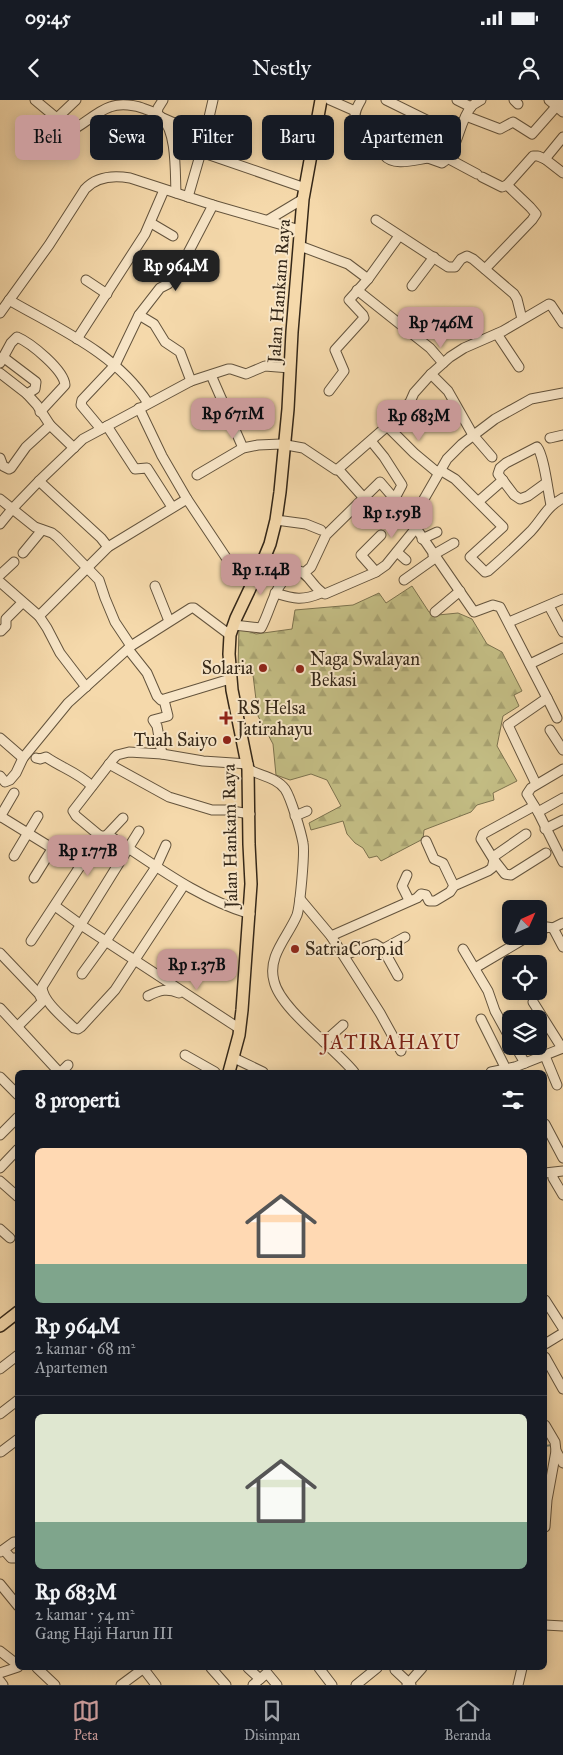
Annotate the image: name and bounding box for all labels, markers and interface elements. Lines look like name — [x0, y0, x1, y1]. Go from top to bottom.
text: 09:45 — [25, 6, 70, 29]
icon: back — [20, 54, 48, 82]
text: Nestly — [252, 54, 311, 81]
icon: person — [515, 54, 543, 82]
chip: Beli — [15, 115, 80, 160]
chip: Sewa — [90, 115, 163, 160]
chip: Filter — [173, 115, 252, 160]
chip: Baru — [262, 115, 334, 160]
chip: Apartemen — [344, 115, 461, 160]
street label: Jalan Hankam Raya — [263, 218, 296, 366]
pin: Rp 964M — [130, 250, 222, 292]
text: Rp 964M — [144, 256, 208, 275]
pin: Rp 746M — [395, 306, 487, 349]
text: Rp 746M — [409, 313, 473, 332]
pin: Rp 671M — [187, 398, 279, 440]
pin: Rp 683M — [373, 400, 465, 442]
text: Rp 671M — [202, 404, 264, 423]
text: Rp 683M — [388, 406, 450, 425]
pin: Rp 1.59B — [340, 496, 444, 539]
text: Rp 1.59B — [363, 503, 421, 522]
pin: Rp 1.14B — [209, 554, 313, 596]
text: Rp 1.14B — [232, 560, 290, 579]
place label: Naga Swalayan Bekasi — [310, 648, 420, 691]
place label: Solaria — [202, 657, 253, 679]
marker: Solaria — [257, 662, 269, 674]
marker: Naga Swalayan Bekasi — [294, 663, 306, 675]
place label: RS Helsa Jatirahayu — [235, 697, 313, 741]
marker: RS Helsa Jatirahayu — [219, 711, 233, 725]
place label: Tuah Saiyo — [134, 729, 217, 751]
marker: Tuah Saiyo — [221, 734, 233, 746]
street label: Jalan Hankam Raya — [218, 763, 243, 910]
pin: Rp 1.77B — [36, 834, 140, 877]
text: Rp 1.77B — [58, 841, 118, 860]
north arrow — [502, 900, 548, 945]
map controls — [502, 900, 547, 1055]
place label: SatriaCorp.id — [305, 938, 403, 960]
marker: SatriaCorp.id — [289, 943, 301, 955]
pin: Rp 1.37B — [145, 948, 249, 991]
text: Rp 1.37B — [168, 955, 226, 974]
button: locate — [502, 955, 547, 1000]
button: layers — [502, 1010, 547, 1055]
district label: JATIRAHAYU — [319, 1030, 461, 1055]
icon: filters — [499, 1086, 527, 1114]
text: 8 properti — [35, 1087, 120, 1113]
icon: home — [236, 1181, 326, 1271]
text: Rp 964M — [35, 1313, 120, 1339]
text: 2 kamar · 68 m² — [35, 1339, 135, 1358]
text: Apartemen — [35, 1358, 108, 1377]
icon: home — [236, 1446, 326, 1536]
text: Rp 683M — [35, 1579, 117, 1605]
text: 2 kamar · 54 m² — [35, 1605, 135, 1624]
text: Gang Haji Harun III — [35, 1624, 173, 1643]
tab: Peta — [72, 1697, 100, 1744]
tab: Disimpan — [244, 1697, 300, 1744]
tab: Beranda — [444, 1697, 491, 1744]

